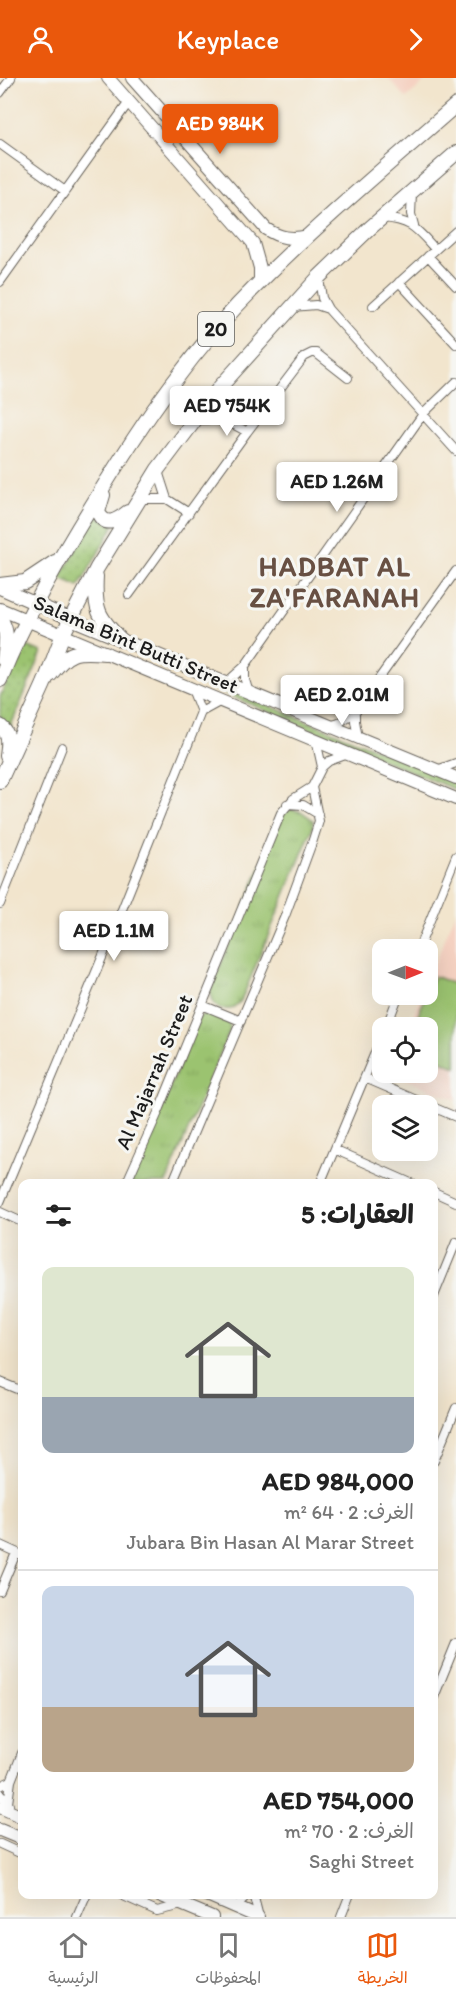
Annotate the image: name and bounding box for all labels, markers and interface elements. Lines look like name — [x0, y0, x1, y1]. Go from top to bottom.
icon: person — [24, 23, 57, 56]
text: Keyplace — [177, 23, 279, 56]
icon: forward — [399, 23, 432, 56]
pin: AED 984K — [158, 104, 282, 155]
text: AED 984K — [176, 111, 264, 135]
road number: 20 — [198, 312, 234, 346]
pin: AED 754K — [165, 386, 289, 437]
text: AED 754K — [184, 393, 270, 417]
pin: AED 1.26M — [268, 462, 406, 513]
text: AED 1.26M — [290, 469, 384, 493]
district label: HADBAT AL ZA'FARANAH — [250, 550, 420, 614]
street label: Salama Bint Butti Street — [30, 589, 243, 698]
pin: AED 2.01M — [273, 675, 411, 726]
text: AED 2.01M — [295, 682, 389, 706]
pin: AED 1.1M — [52, 911, 176, 962]
text: AED 1.1M — [73, 918, 155, 942]
north arrow — [372, 939, 438, 1005]
map controls — [372, 939, 438, 1161]
street label: Al Majarrah Street — [110, 990, 198, 1153]
button: locate — [372, 1017, 438, 1083]
button: layers — [372, 1095, 438, 1161]
text: العقارات: 5 — [301, 1198, 414, 1230]
icon: filters — [42, 1199, 75, 1232]
icon: home — [174, 1306, 282, 1414]
text: AED 984,000 — [262, 1465, 414, 1497]
text: الغرف: 2 · 64 m² — [284, 1500, 414, 1524]
text: Jubara Bin Hasan Al Marar Street — [126, 1530, 414, 1554]
icon: home — [174, 1625, 282, 1733]
text: AED 754,000 — [263, 1784, 414, 1816]
text: الغرف: 2 · 70 m² — [284, 1819, 414, 1843]
text: Saghi Street — [309, 1849, 414, 1873]
tab: الرئيسية — [48, 1929, 99, 1992]
tab: المحفوظات — [195, 1929, 261, 1992]
tab: الخريطة — [358, 1929, 408, 1992]

